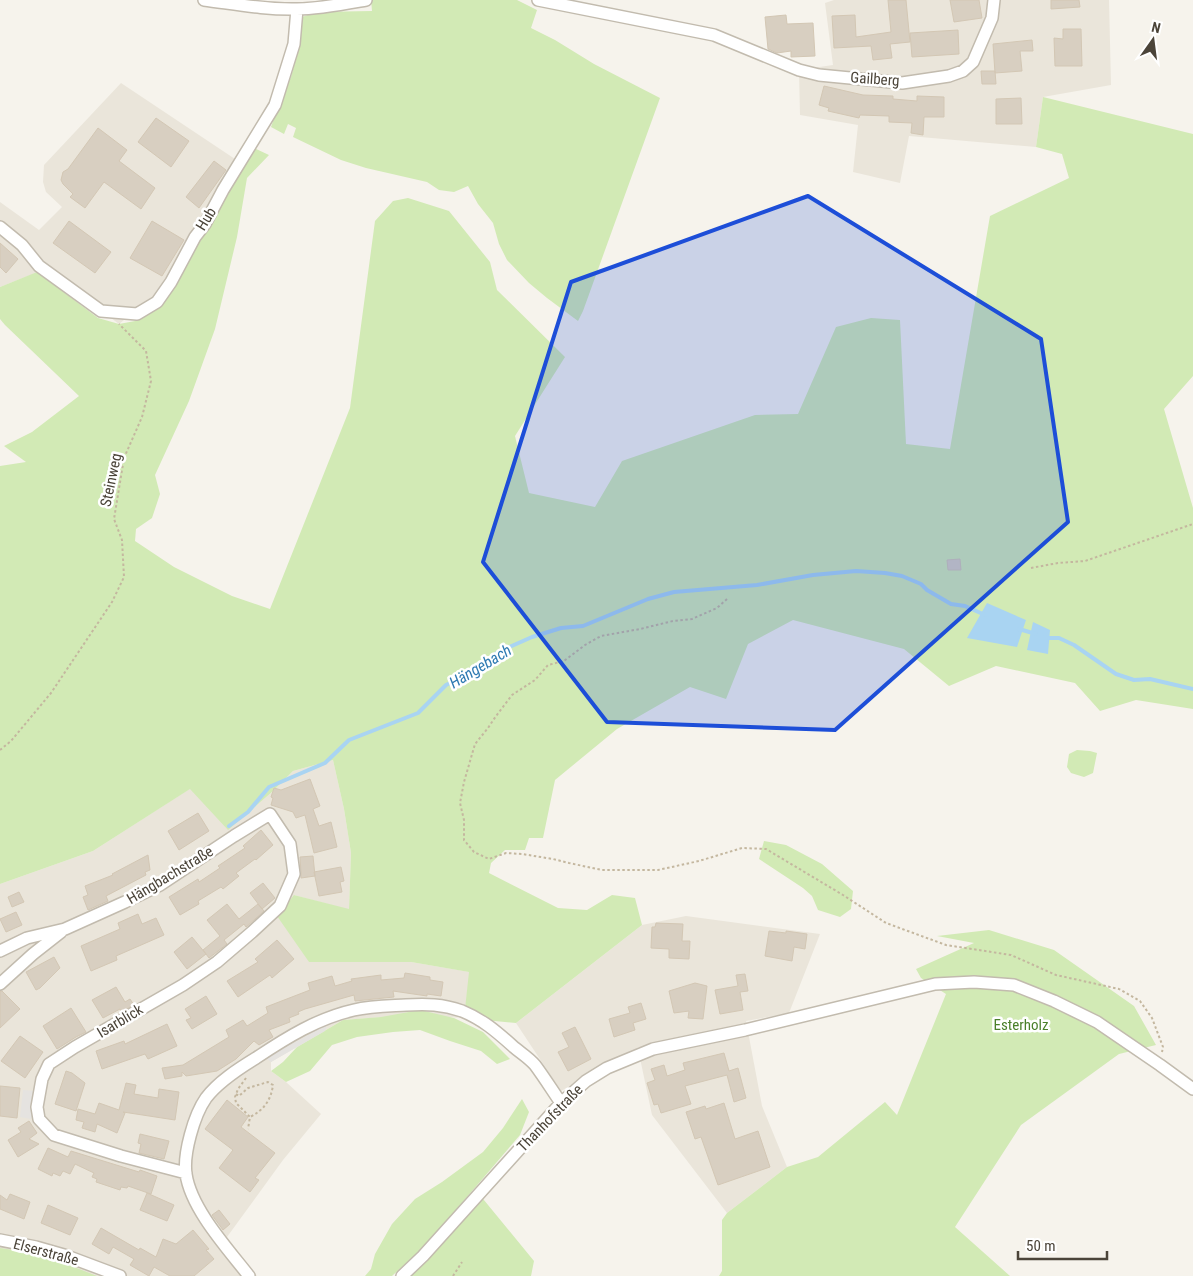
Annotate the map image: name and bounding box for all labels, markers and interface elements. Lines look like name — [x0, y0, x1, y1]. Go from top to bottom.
north arrow — [1128, 15, 1178, 65]
text: N — [1150, 19, 1162, 36]
street label: Gailberg — [850, 68, 900, 90]
street label: Hub — [192, 204, 220, 234]
street label: Steinweg — [97, 452, 125, 508]
water label: Hängebach — [446, 640, 515, 692]
street label: Hängbachstraße — [124, 842, 216, 908]
street label: Isarblick — [94, 1000, 146, 1042]
park label: Esterholz — [993, 1016, 1049, 1034]
street label: Thanhofstraße — [513, 1081, 587, 1155]
scale bar — [1018, 1228, 1107, 1260]
street label: Elserstraße — [11, 1235, 81, 1269]
text: 50 m — [1026, 1237, 1056, 1255]

